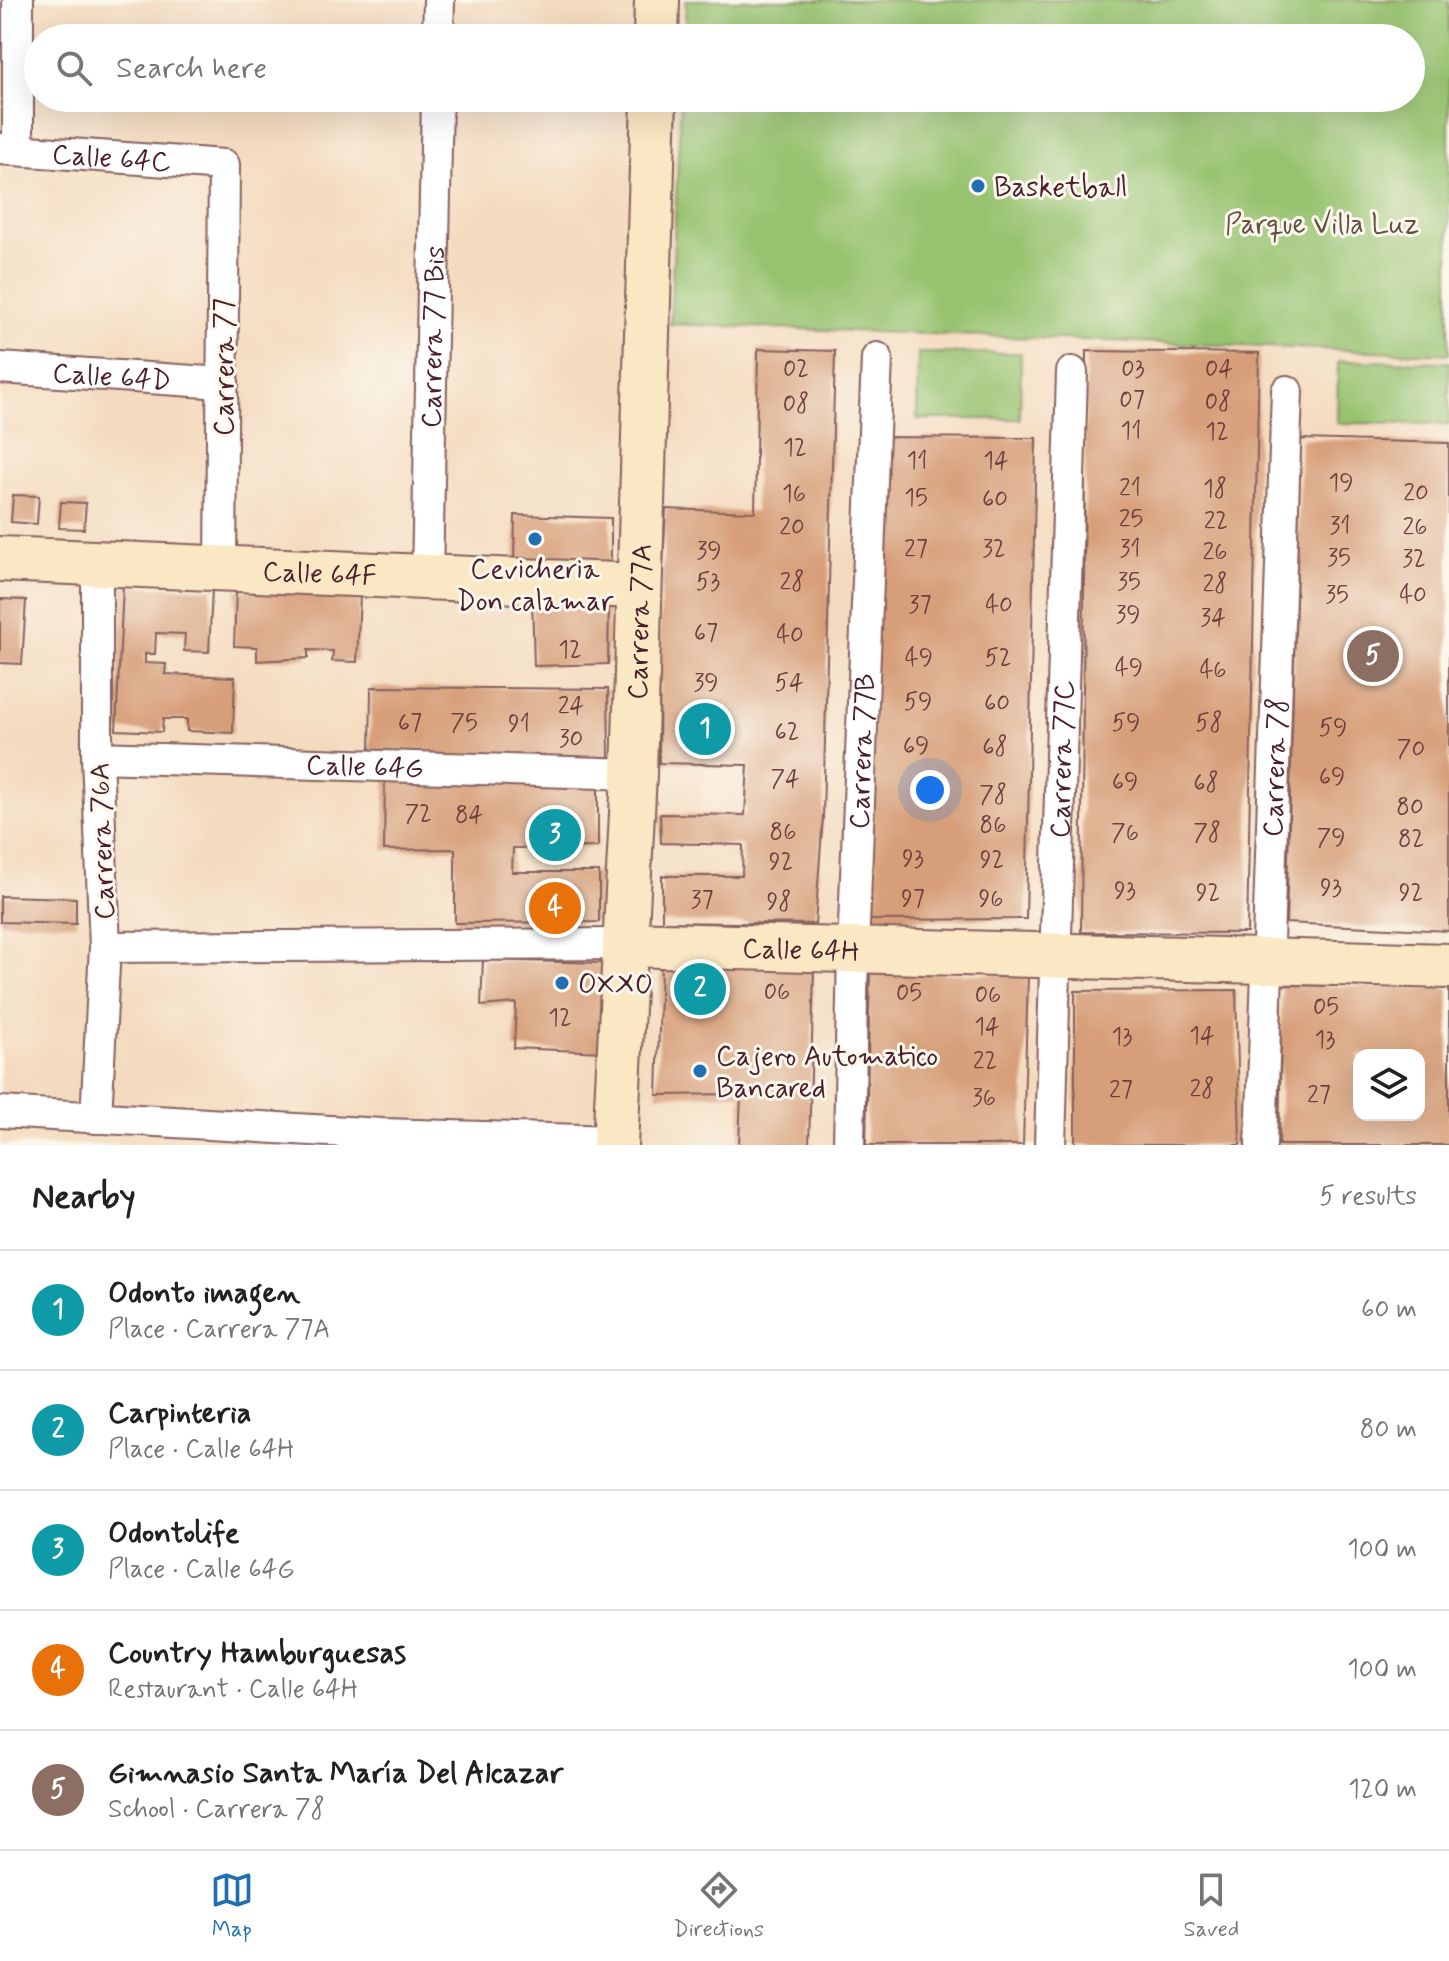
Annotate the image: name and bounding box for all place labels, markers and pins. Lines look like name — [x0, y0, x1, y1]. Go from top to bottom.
place label: Basketball — [994, 170, 1127, 207]
marker: Basketball — [969, 177, 987, 195]
marker: Cevicheria Don calamar — [526, 530, 544, 548]
place label: Cevicheria Don calamar — [456, 552, 615, 621]
pin: 5 — [1347, 626, 1399, 686]
pin: 1 — [679, 699, 731, 759]
pin: 3 — [529, 805, 581, 865]
pin: 4 — [529, 878, 581, 938]
pin: 2 — [674, 959, 726, 1019]
place label: OXXO — [578, 967, 653, 1004]
marker: OXXO — [553, 974, 571, 992]
place label: Cajero Automatico Bancared — [716, 1039, 938, 1108]
marker: Cajero Automatico Bancared — [691, 1062, 709, 1080]

